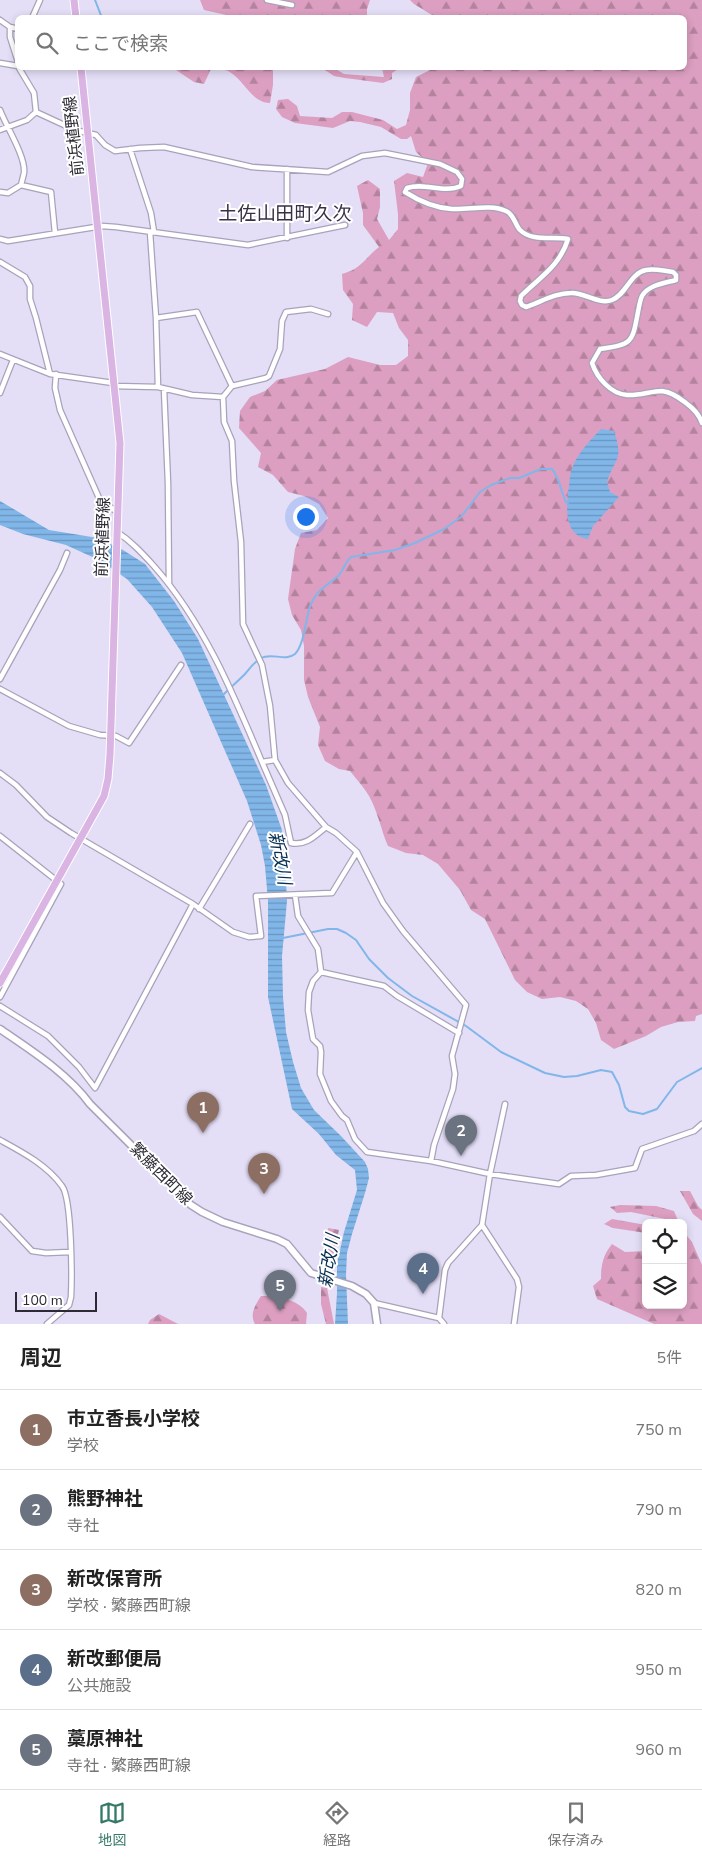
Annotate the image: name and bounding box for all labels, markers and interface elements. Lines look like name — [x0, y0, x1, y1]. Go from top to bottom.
search box — [15, 15, 687, 70]
icon: search — [33, 29, 61, 57]
text: ここで検索 — [73, 31, 168, 57]
street label: 前浜植野線 — [59, 95, 89, 177]
district label: 土佐山田町久次 — [218, 201, 352, 227]
street label: 前浜植野線 — [91, 497, 115, 577]
your location — [293, 504, 319, 530]
water label: 新改川 — [263, 829, 297, 889]
pin: 1 — [187, 1092, 219, 1133]
pin: 2 — [445, 1115, 477, 1156]
street label: 繁藤西町線 — [125, 1138, 197, 1210]
pin: 3 — [248, 1153, 280, 1194]
map controls — [642, 1219, 687, 1309]
button: locate — [642, 1219, 687, 1264]
water label: 新改川 — [313, 1230, 345, 1290]
pin: 4 — [407, 1253, 439, 1294]
button: layers — [642, 1264, 687, 1309]
pin: 5 — [264, 1270, 296, 1311]
scale bar — [15, 1289, 98, 1312]
text: 100 m — [22, 1291, 63, 1310]
text: 周辺 — [20, 1344, 62, 1372]
text: 5件 — [656, 1347, 682, 1369]
text: 市立香長小学校 — [67, 1406, 200, 1432]
text: 1 — [31, 1419, 41, 1441]
text: 750 m — [635, 1419, 682, 1441]
text: 学校 — [67, 1435, 99, 1457]
text: 熊野神社 — [67, 1486, 143, 1512]
text: 2 — [31, 1499, 41, 1521]
text: 790 m — [635, 1499, 682, 1521]
text: 寺社 — [67, 1515, 99, 1537]
text: 新改保育所 — [67, 1566, 162, 1592]
text: 3 — [31, 1579, 41, 1601]
text: 820 m — [635, 1579, 682, 1601]
text: 学校 · 繁藤西町線 — [67, 1595, 191, 1617]
text: 新改郵便局 — [67, 1646, 162, 1672]
text: 4 — [31, 1659, 41, 1681]
text: 950 m — [635, 1659, 682, 1681]
text: 公共施設 — [67, 1675, 131, 1697]
text: 藁原神社 — [67, 1726, 143, 1752]
text: 5 — [31, 1739, 41, 1761]
text: 960 m — [635, 1739, 682, 1761]
text: 寺社 · 繁藤西町線 — [67, 1755, 191, 1777]
tab: 地図 — [98, 1799, 126, 1850]
tab: 経路 — [323, 1799, 351, 1850]
tab: 保存済み — [548, 1799, 604, 1850]

